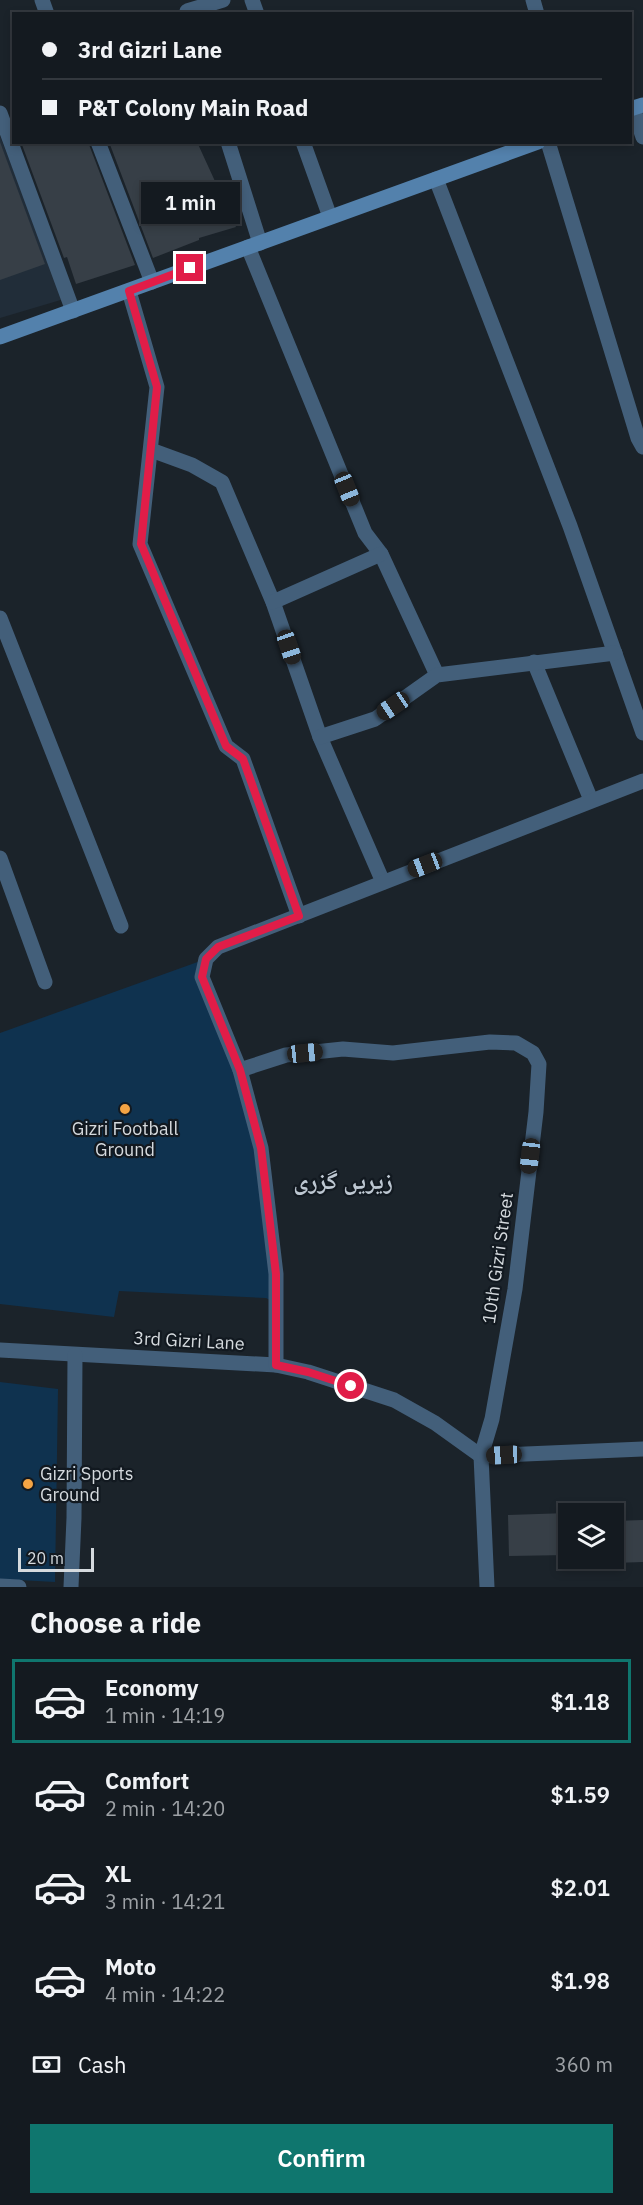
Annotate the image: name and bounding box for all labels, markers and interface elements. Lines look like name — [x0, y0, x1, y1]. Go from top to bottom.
text: 3rd Gizri Lane — [78, 35, 222, 64]
text: P&T Colony Main Road — [78, 93, 308, 122]
callout: 1 min — [140, 181, 240, 223]
text: 1 min — [165, 189, 216, 216]
route end — [176, 254, 203, 281]
car — [332, 469, 362, 509]
car — [275, 627, 303, 667]
car — [373, 688, 413, 724]
car — [405, 850, 445, 880]
car — [286, 1042, 324, 1064]
marker: Gizri Football Ground — [118, 1102, 132, 1116]
place label: Gizri Football Ground — [72, 1117, 178, 1161]
car — [519, 1137, 541, 1175]
district label: زیریں گزری — [293, 1164, 393, 1196]
street label: 10th Gizri Street — [477, 1191, 518, 1325]
street label: 3rd Gizri Lane — [133, 1326, 245, 1355]
route start — [337, 1372, 364, 1399]
car — [486, 1445, 522, 1465]
place label: Gizri Sports Ground — [40, 1462, 133, 1506]
marker: Gizri Sports Ground — [21, 1477, 35, 1491]
map controls — [558, 1503, 624, 1569]
button: layers — [558, 1503, 624, 1569]
scale bar — [18, 1545, 94, 1572]
text: 20 m — [27, 1548, 64, 1568]
text: Choose a ride — [30, 1605, 201, 1640]
text: Economy — [105, 1673, 199, 1702]
icon: car — [33, 1674, 87, 1728]
text: $1.18 — [551, 1687, 610, 1716]
text: 1 min · 14:19 — [105, 1702, 225, 1729]
text: Comfort — [105, 1766, 189, 1795]
icon: car — [33, 1767, 87, 1821]
text: $1.59 — [551, 1780, 610, 1809]
text: 2 min · 14:20 — [105, 1795, 225, 1822]
text: XL — [105, 1859, 131, 1888]
icon: car — [33, 1860, 87, 1914]
text: $2.01 — [551, 1873, 610, 1902]
text: 3 min · 14:21 — [105, 1888, 225, 1915]
text: Moto — [105, 1952, 156, 1981]
icon: car — [33, 1953, 87, 2007]
text: $1.98 — [551, 1966, 610, 1995]
text: 4 min · 14:22 — [105, 1981, 225, 2008]
icon: cash — [30, 2048, 63, 2081]
text: Cash — [78, 2050, 127, 2079]
text: 360 m — [555, 2051, 613, 2078]
button: Confirm — [30, 2124, 613, 2193]

